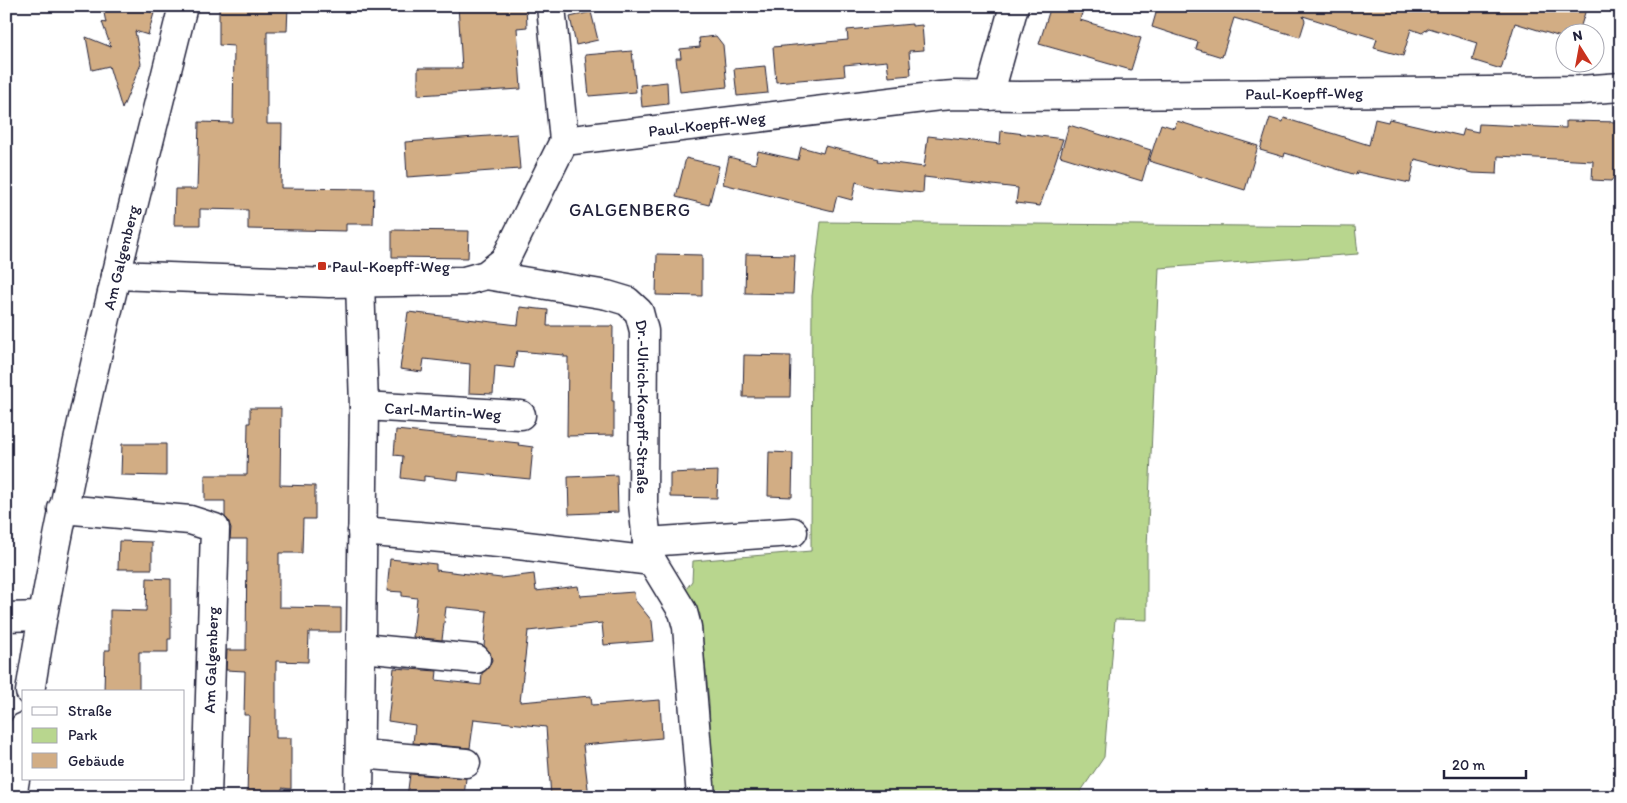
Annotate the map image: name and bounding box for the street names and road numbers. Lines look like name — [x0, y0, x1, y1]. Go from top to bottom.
street label: Paul-Koepff-Weg — [1245, 83, 1364, 103]
street label: Paul-Koepff-Weg — [647, 107, 767, 140]
street label: Am Galgenberg — [99, 203, 143, 312]
street label: Dr.-Ulrich-Koepff-Straße — [632, 317, 654, 494]
street label: Carl-Martin-Weg — [384, 398, 503, 423]
street label: Am Galgenberg — [200, 606, 222, 714]

